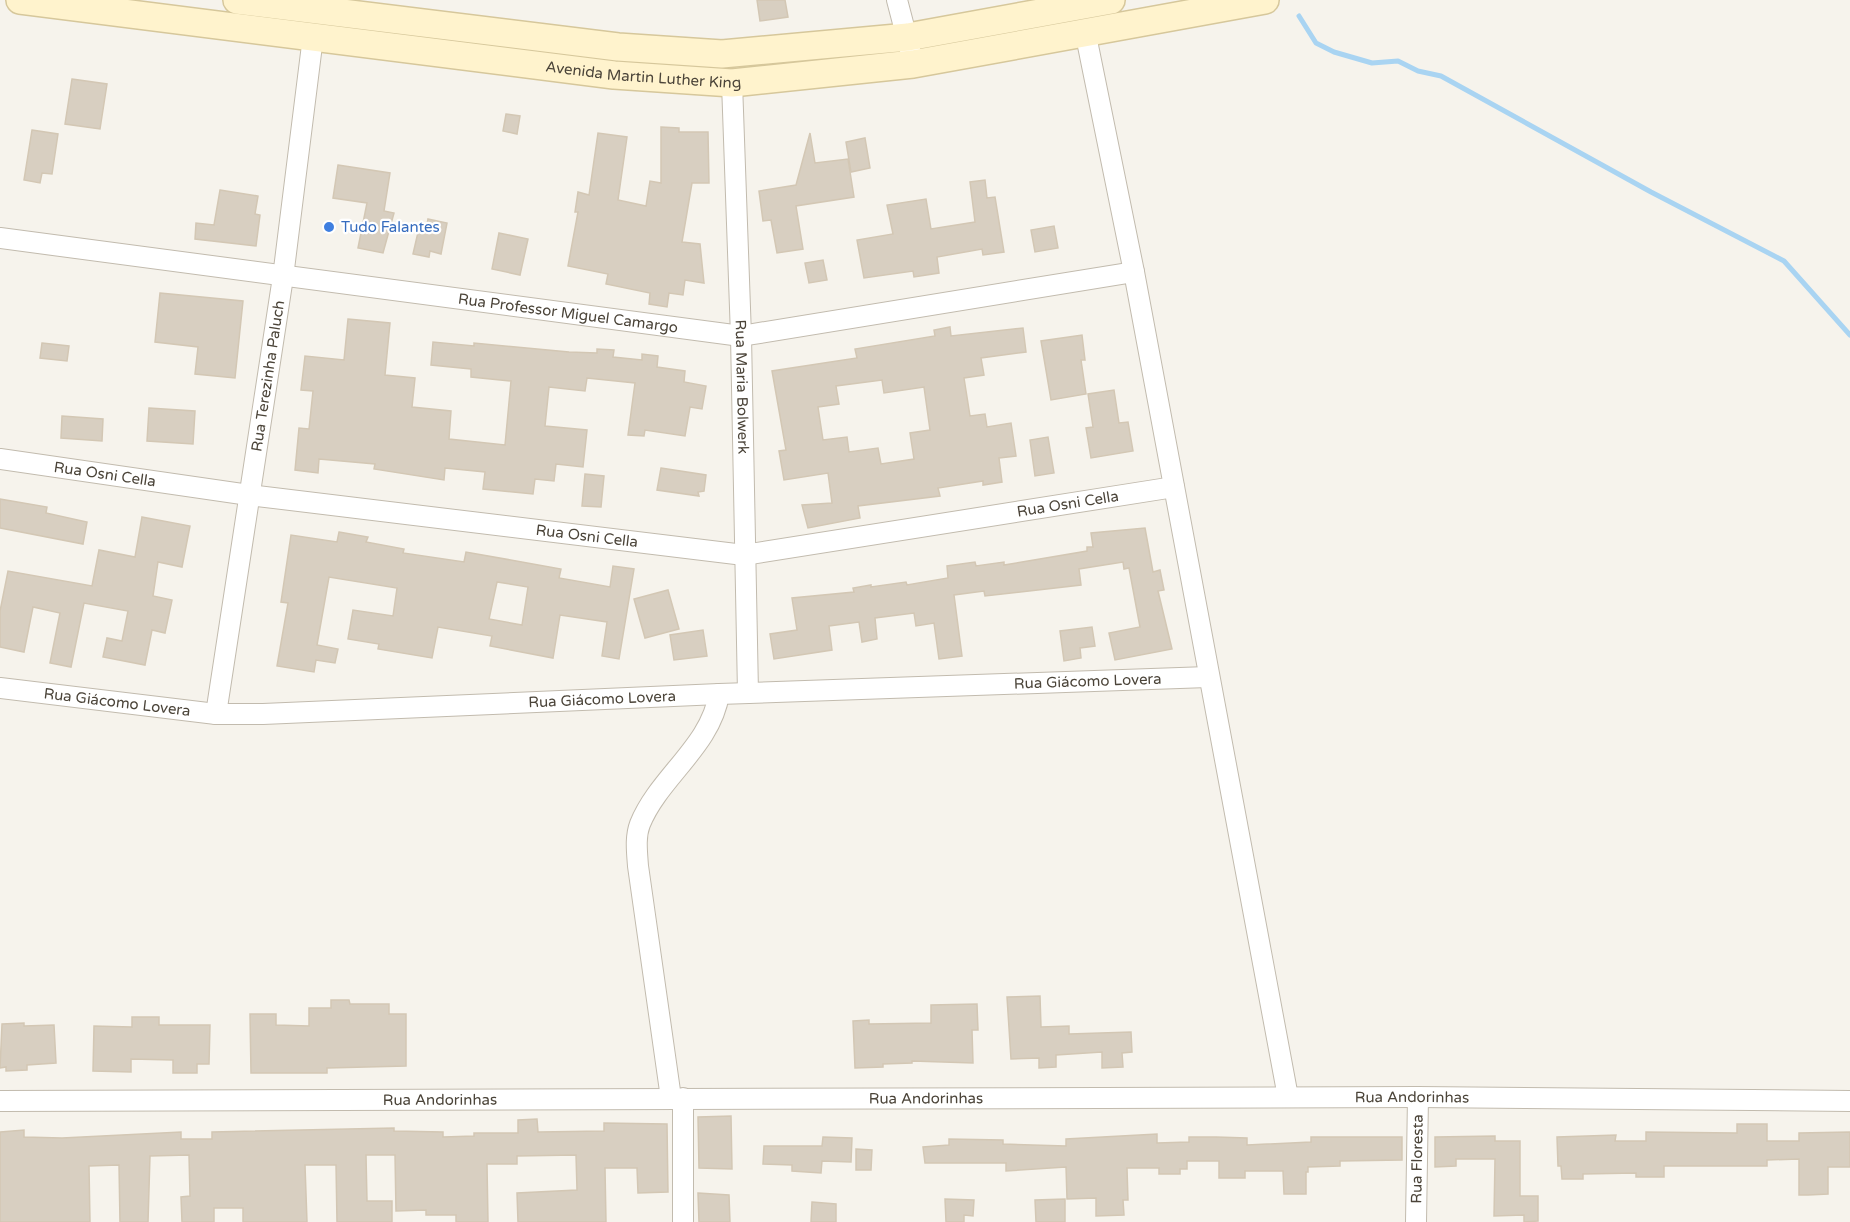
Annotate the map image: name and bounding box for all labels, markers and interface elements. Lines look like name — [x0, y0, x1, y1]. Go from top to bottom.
street label: Avenida Martin Luther King — [545, 57, 742, 92]
place label: Tudo Falantes — [341, 218, 440, 236]
marker: Tudo Falantes — [322, 220, 336, 234]
street label: Rua Professor Miguel Camargo — [457, 290, 679, 337]
street label: Rua Terezinha Paluch — [247, 299, 288, 453]
street label: Rua Maria Bolwerk — [731, 319, 752, 454]
street label: Rua Osni Cella — [53, 458, 157, 490]
street label: Rua Osni Cella — [1016, 487, 1120, 521]
street label: Rua Osni Cella — [535, 521, 639, 551]
street label: Rua Giácomo Lovera — [1014, 670, 1162, 693]
street label: Rua Giácomo Lovera — [43, 684, 192, 720]
street label: Rua Giácomo Lovera — [528, 687, 676, 711]
street label: Rua Andorinhas — [1355, 1088, 1469, 1106]
street label: Rua Andorinhas — [869, 1089, 983, 1108]
street label: Rua Andorinhas — [383, 1091, 497, 1109]
street label: Rua Floresta — [1407, 1114, 1427, 1204]

